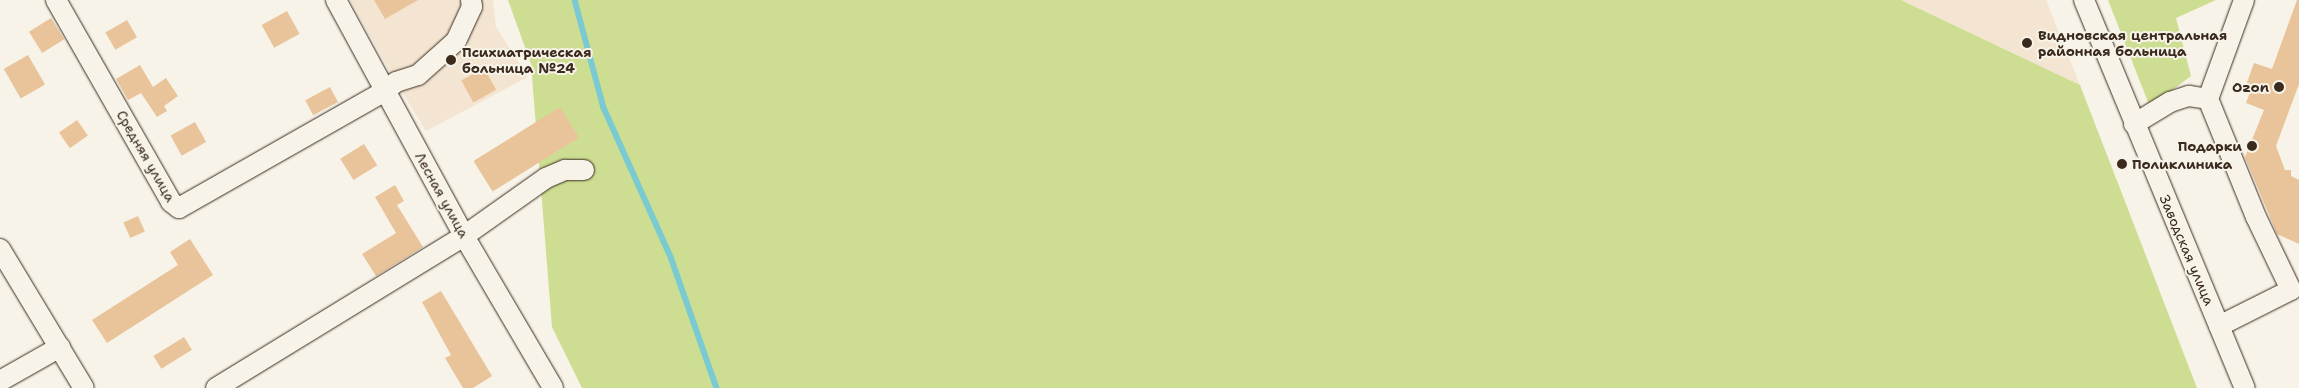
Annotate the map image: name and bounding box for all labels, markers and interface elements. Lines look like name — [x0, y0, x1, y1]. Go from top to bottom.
place label: Видновская центральная районная больница — [2038, 27, 2227, 59]
marker: Видновская центральная районная больница — [2020, 36, 2034, 50]
place label: Психиатрическая больница №24 — [462, 44, 591, 76]
marker: Психиатрическая больница №24 — [444, 53, 458, 67]
place label: Ozon — [2232, 79, 2269, 95]
marker: Ozon — [2273, 81, 2285, 93]
street label: Средняя улица — [113, 107, 179, 205]
place label: Подарки — [2178, 138, 2242, 154]
marker: Подарки — [2246, 140, 2258, 152]
street label: Лесная улица — [412, 149, 472, 241]
place label: Поликлиника — [2132, 156, 2232, 172]
marker: Поликлиника — [2116, 158, 2128, 170]
street label: Заводская улица — [2156, 192, 2218, 308]

